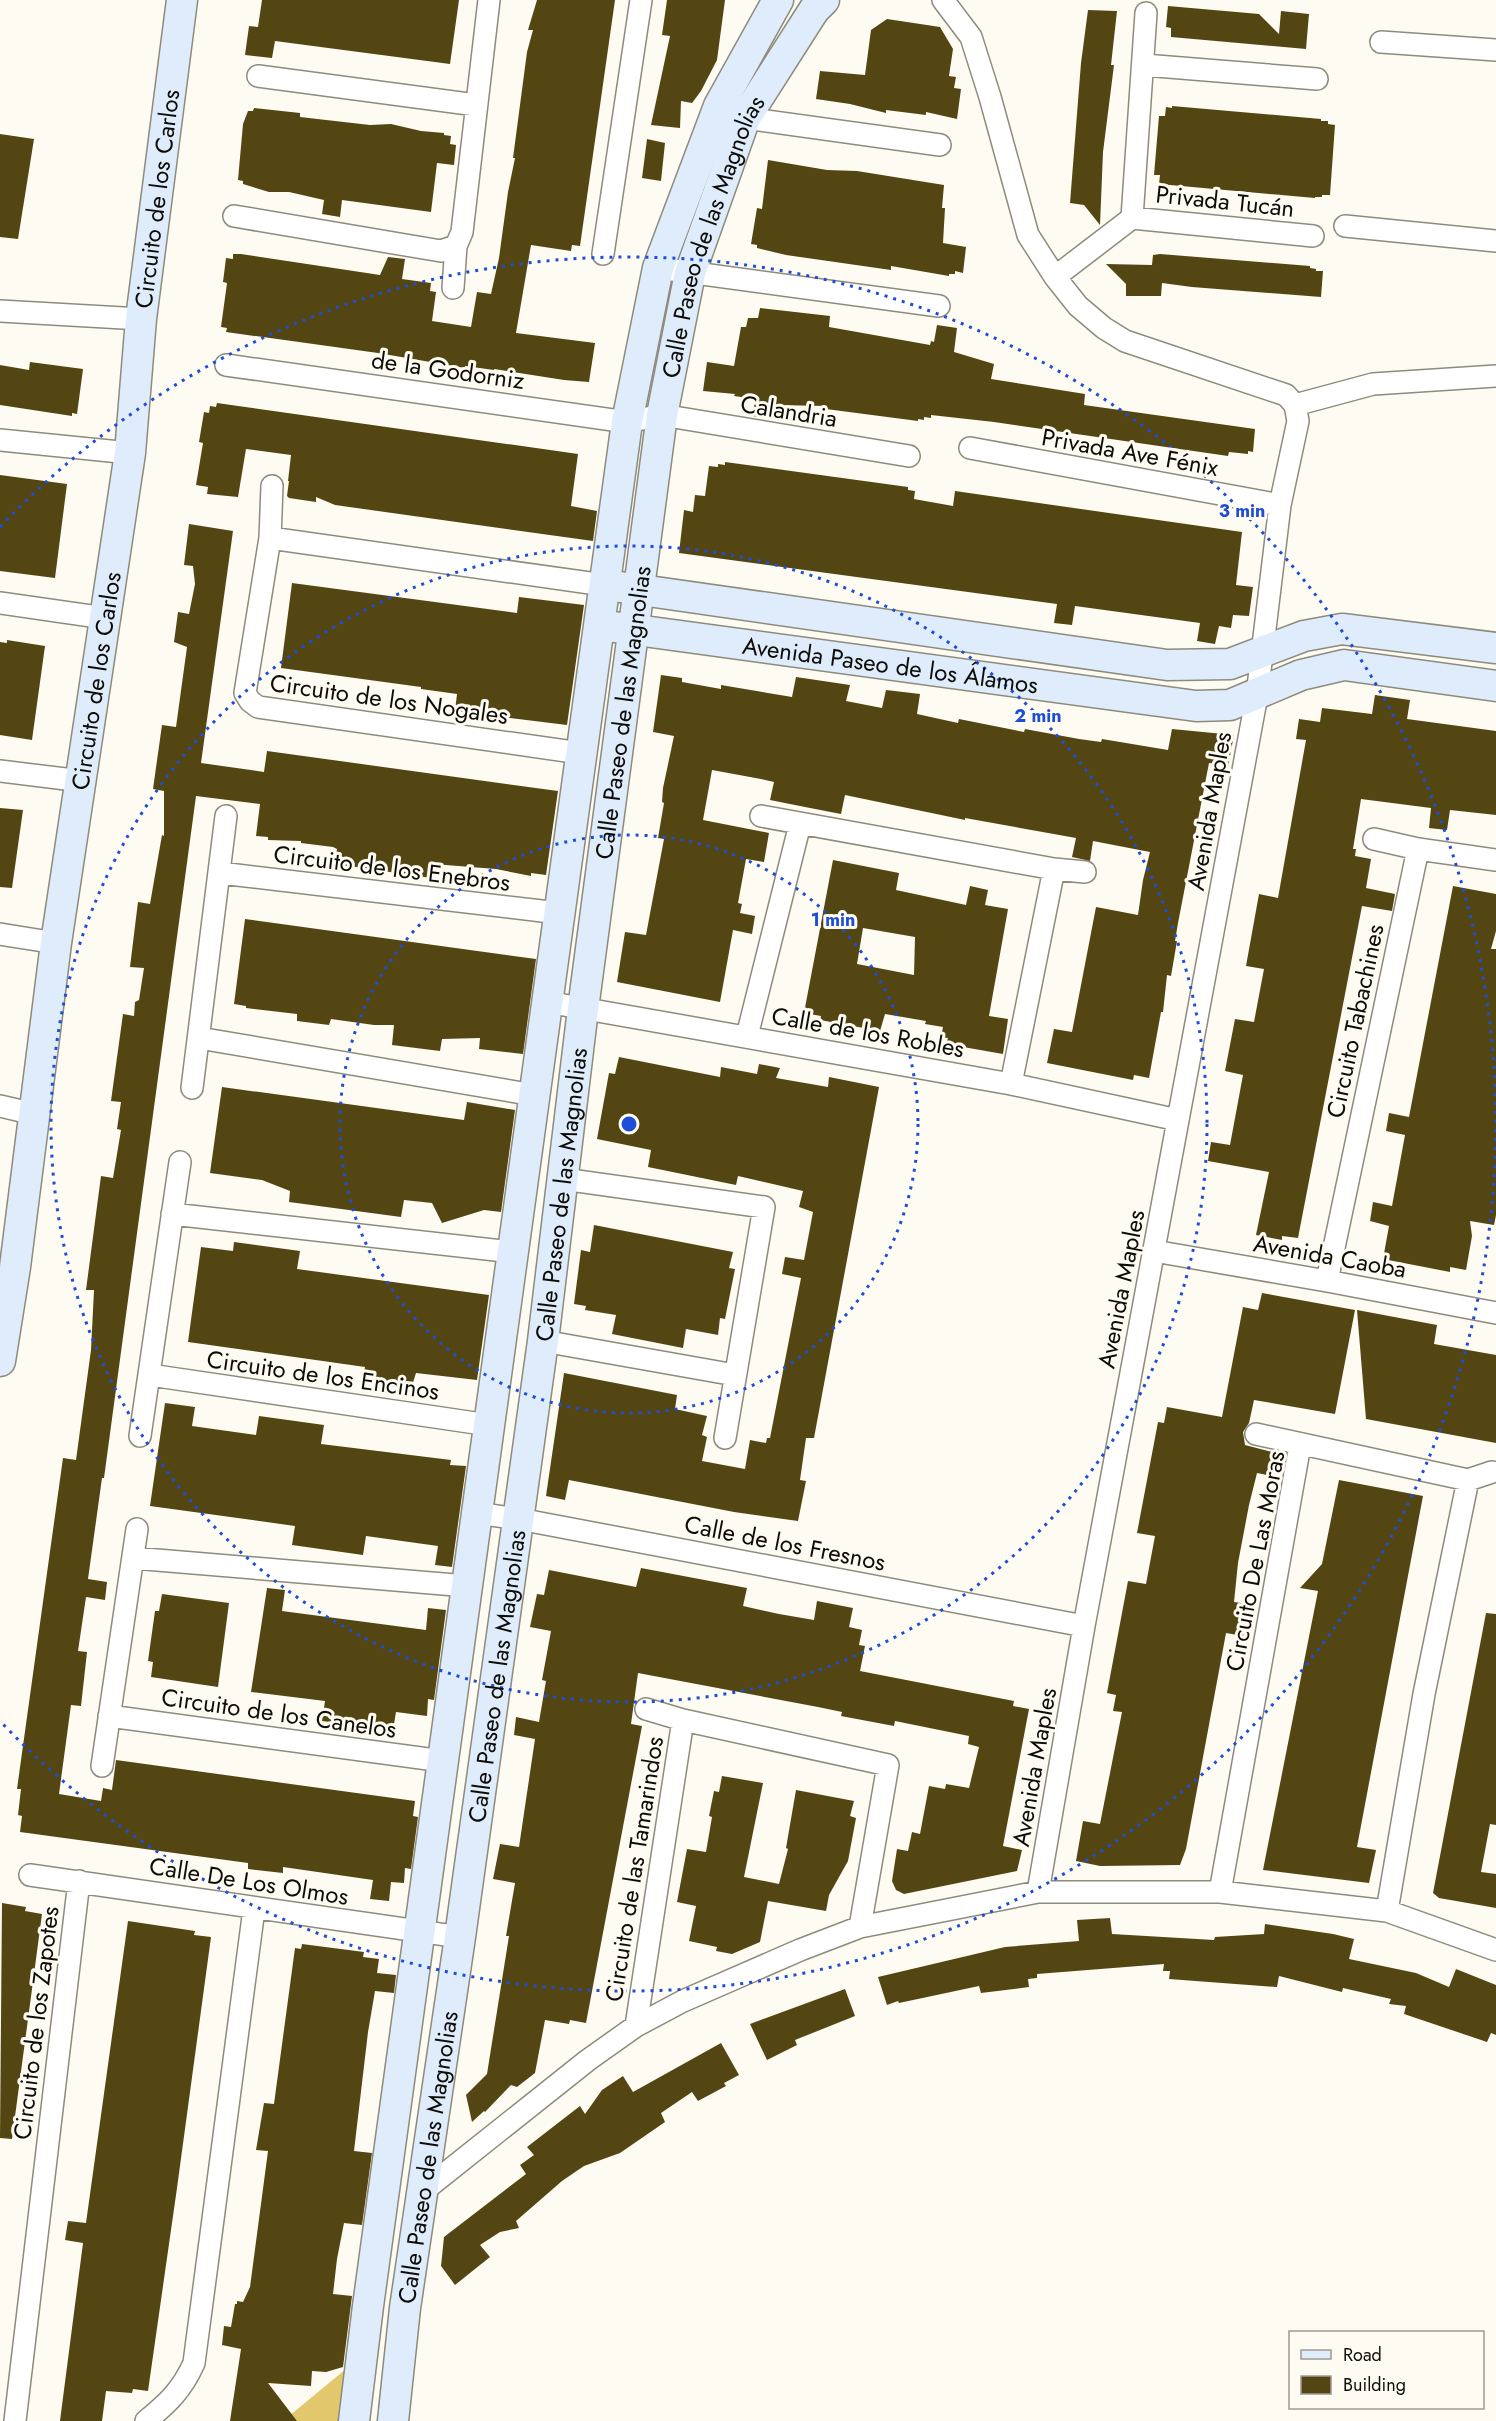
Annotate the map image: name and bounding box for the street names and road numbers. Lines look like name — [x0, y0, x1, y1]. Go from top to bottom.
street label: Circuito de los Carlos — [125, 87, 188, 310]
street label: Calle Paseo de las Magnolias — [652, 88, 773, 381]
street label: Privada Tucán — [1154, 176, 1296, 226]
street label: de la Godorniz — [369, 342, 527, 398]
street label: Calandria — [738, 386, 840, 436]
street label: Privada Ave Fénix — [1039, 419, 1222, 485]
street label: Calle Paseo de las Magnolias — [586, 564, 659, 861]
street label: Circuito de los Carlos — [62, 569, 129, 792]
street label: Avenida Paseo de los Álamos — [740, 627, 1041, 702]
street label: Circuito de los Nogales — [268, 665, 510, 733]
street label: Avenida Maples — [1178, 729, 1240, 893]
street label: Circuito de los Enebros — [272, 836, 512, 900]
street label: Circuito Tabachines — [1317, 921, 1393, 1121]
street label: Calle de los Robles — [769, 998, 967, 1066]
street label: Calle Paseo de las Magnolias — [526, 1046, 596, 1343]
street label: Avenida Maples — [1088, 1207, 1154, 1371]
street label: Avenida Caoba — [1251, 1225, 1409, 1287]
street label: Circuito de los Encinos — [204, 1341, 442, 1409]
street label: Circuito De Las Moras — [1216, 1448, 1294, 1674]
street label: Calle de los Fresnos — [681, 1506, 889, 1580]
street label: Calle Paseo de las Magnolias — [459, 1527, 534, 1825]
street label: Circuito de los Canelos — [159, 1679, 399, 1747]
street label: Avenida Maples — [1003, 1685, 1065, 1849]
street label: Circuito de las Tamarindos — [596, 1734, 672, 2004]
street label: Calle De Los Olmos — [147, 1848, 351, 1914]
street label: Circuito de los Zapotes — [4, 1904, 68, 2142]
street label: Calle Paseo de las Magnolias — [388, 2008, 466, 2306]

